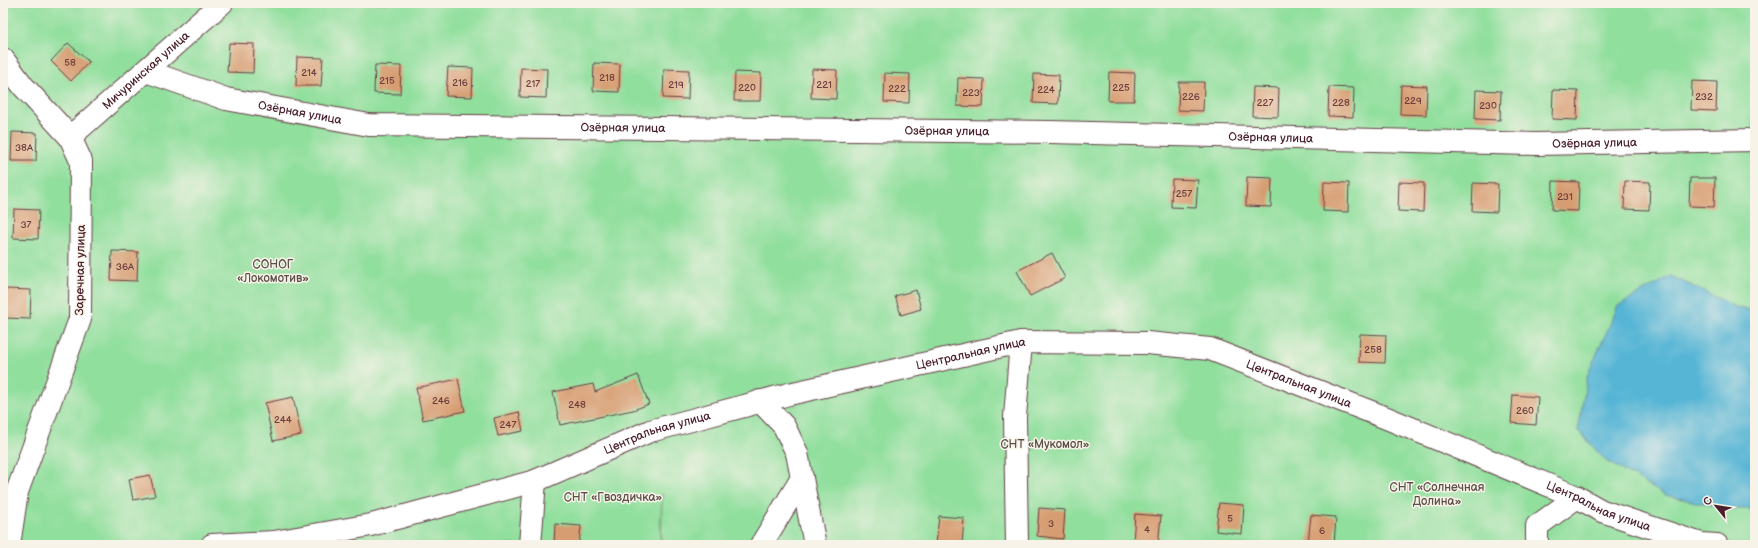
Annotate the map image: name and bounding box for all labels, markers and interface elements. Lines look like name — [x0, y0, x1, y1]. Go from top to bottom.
street label: Мичуринская улица — [99, 28, 193, 113]
house number: 58 — [64, 57, 76, 69]
house number: 214 — [301, 67, 317, 79]
house number: 218 — [599, 72, 615, 84]
house number: 215 — [379, 75, 395, 87]
house number: 216 — [452, 77, 468, 89]
house number: 217 — [526, 78, 540, 90]
house number: 219 — [668, 79, 684, 91]
house number: 221 — [816, 79, 832, 91]
house number: 220 — [738, 82, 756, 94]
house number: 225 — [1112, 82, 1130, 94]
house number: 222 — [888, 83, 906, 95]
house number: 224 — [1037, 84, 1055, 96]
house number: 223 — [962, 87, 980, 99]
house number: 226 — [1182, 91, 1200, 103]
house number: 232 — [1695, 91, 1713, 103]
house number: 229 — [1404, 95, 1422, 107]
house number: 227 — [1257, 97, 1273, 109]
house number: 228 — [1332, 97, 1350, 109]
street label: Озёрная улица — [257, 98, 343, 128]
house number: 230 — [1479, 100, 1497, 112]
street label: Озёрная улица — [580, 120, 665, 136]
street label: Озёрная улица — [904, 124, 989, 139]
street label: Озёрная улица — [1228, 129, 1313, 146]
street label: Озёрная улица — [1552, 135, 1637, 152]
house number: 38А — [15, 142, 34, 154]
house number: 257 — [1176, 188, 1192, 200]
house number: 231 — [1557, 191, 1573, 203]
house number: 37 — [20, 219, 32, 231]
street label: Заречная улица — [72, 224, 89, 316]
park label: СОНОГ «Локомотив» — [237, 257, 309, 286]
house number: 36А — [116, 261, 135, 273]
street label: Центральная улица — [915, 335, 1026, 373]
house number: 258 — [1364, 344, 1382, 356]
street label: Центральная улица — [1244, 357, 1354, 412]
house number: 246 — [432, 395, 450, 407]
house number: 248 — [568, 399, 586, 411]
house number: 260 — [1516, 405, 1534, 417]
street label: Центральная улица — [602, 408, 712, 458]
house number: 244 — [274, 414, 292, 426]
house number: 247 — [500, 419, 516, 431]
park label: СНТ «Мукомол» — [1000, 437, 1090, 452]
street label: Центральная улица — [1544, 478, 1653, 535]
park label: СНТ «Солнечная Долина» — [1390, 480, 1485, 509]
north arrow — [1696, 486, 1736, 526]
park label: СНТ «Гвоздичка» — [564, 490, 663, 505]
text: С — [1700, 494, 1715, 508]
house number: 5 — [1227, 513, 1233, 525]
house number: 3 — [1048, 518, 1054, 530]
house number: 4 — [1144, 524, 1150, 536]
house number: 6 — [1319, 525, 1325, 537]

